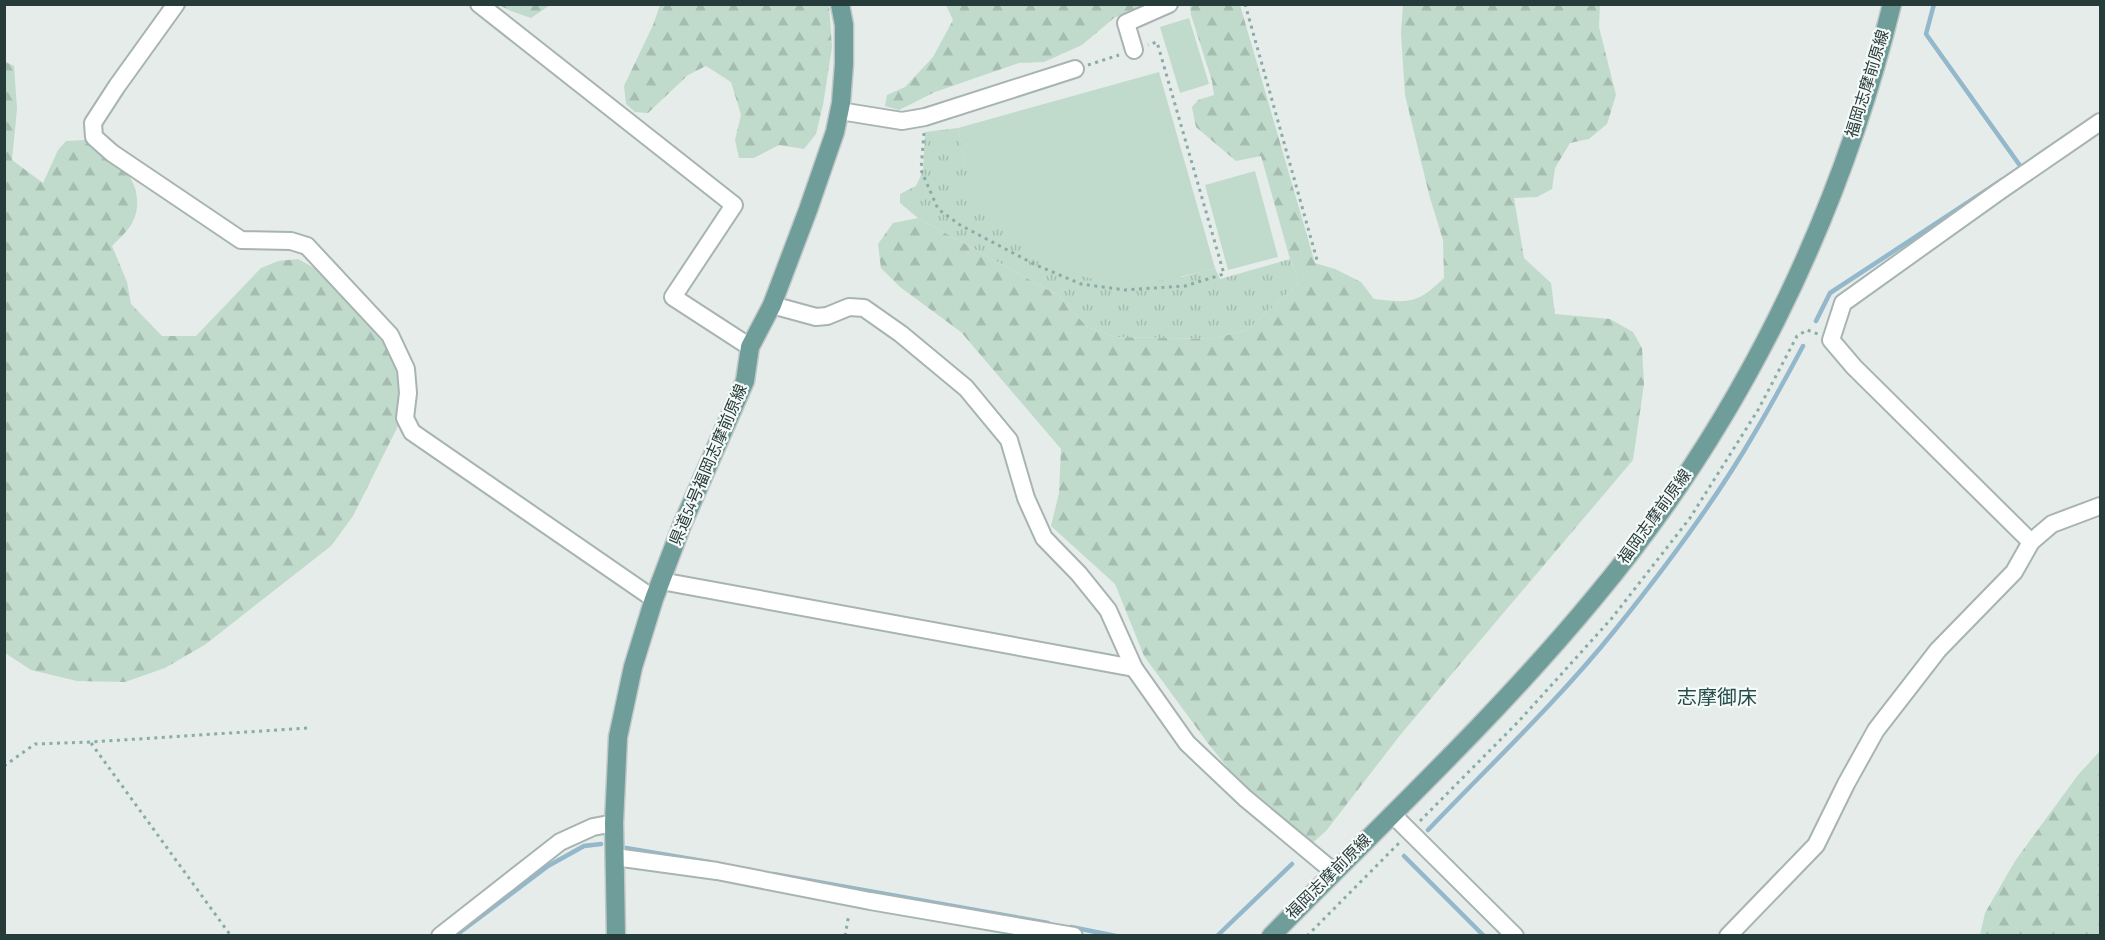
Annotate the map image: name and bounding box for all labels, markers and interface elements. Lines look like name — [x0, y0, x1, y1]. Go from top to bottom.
street label: 福岡志摩前原線 — [1843, 28, 1893, 140]
street label: 県道54号福岡志摩前原線 — [666, 382, 752, 548]
street label: 福岡志摩前原線 — [1614, 466, 1696, 568]
district label: 志摩御床 — [1677, 686, 1757, 710]
street label: 福岡志摩前原線 — [1283, 831, 1375, 923]

